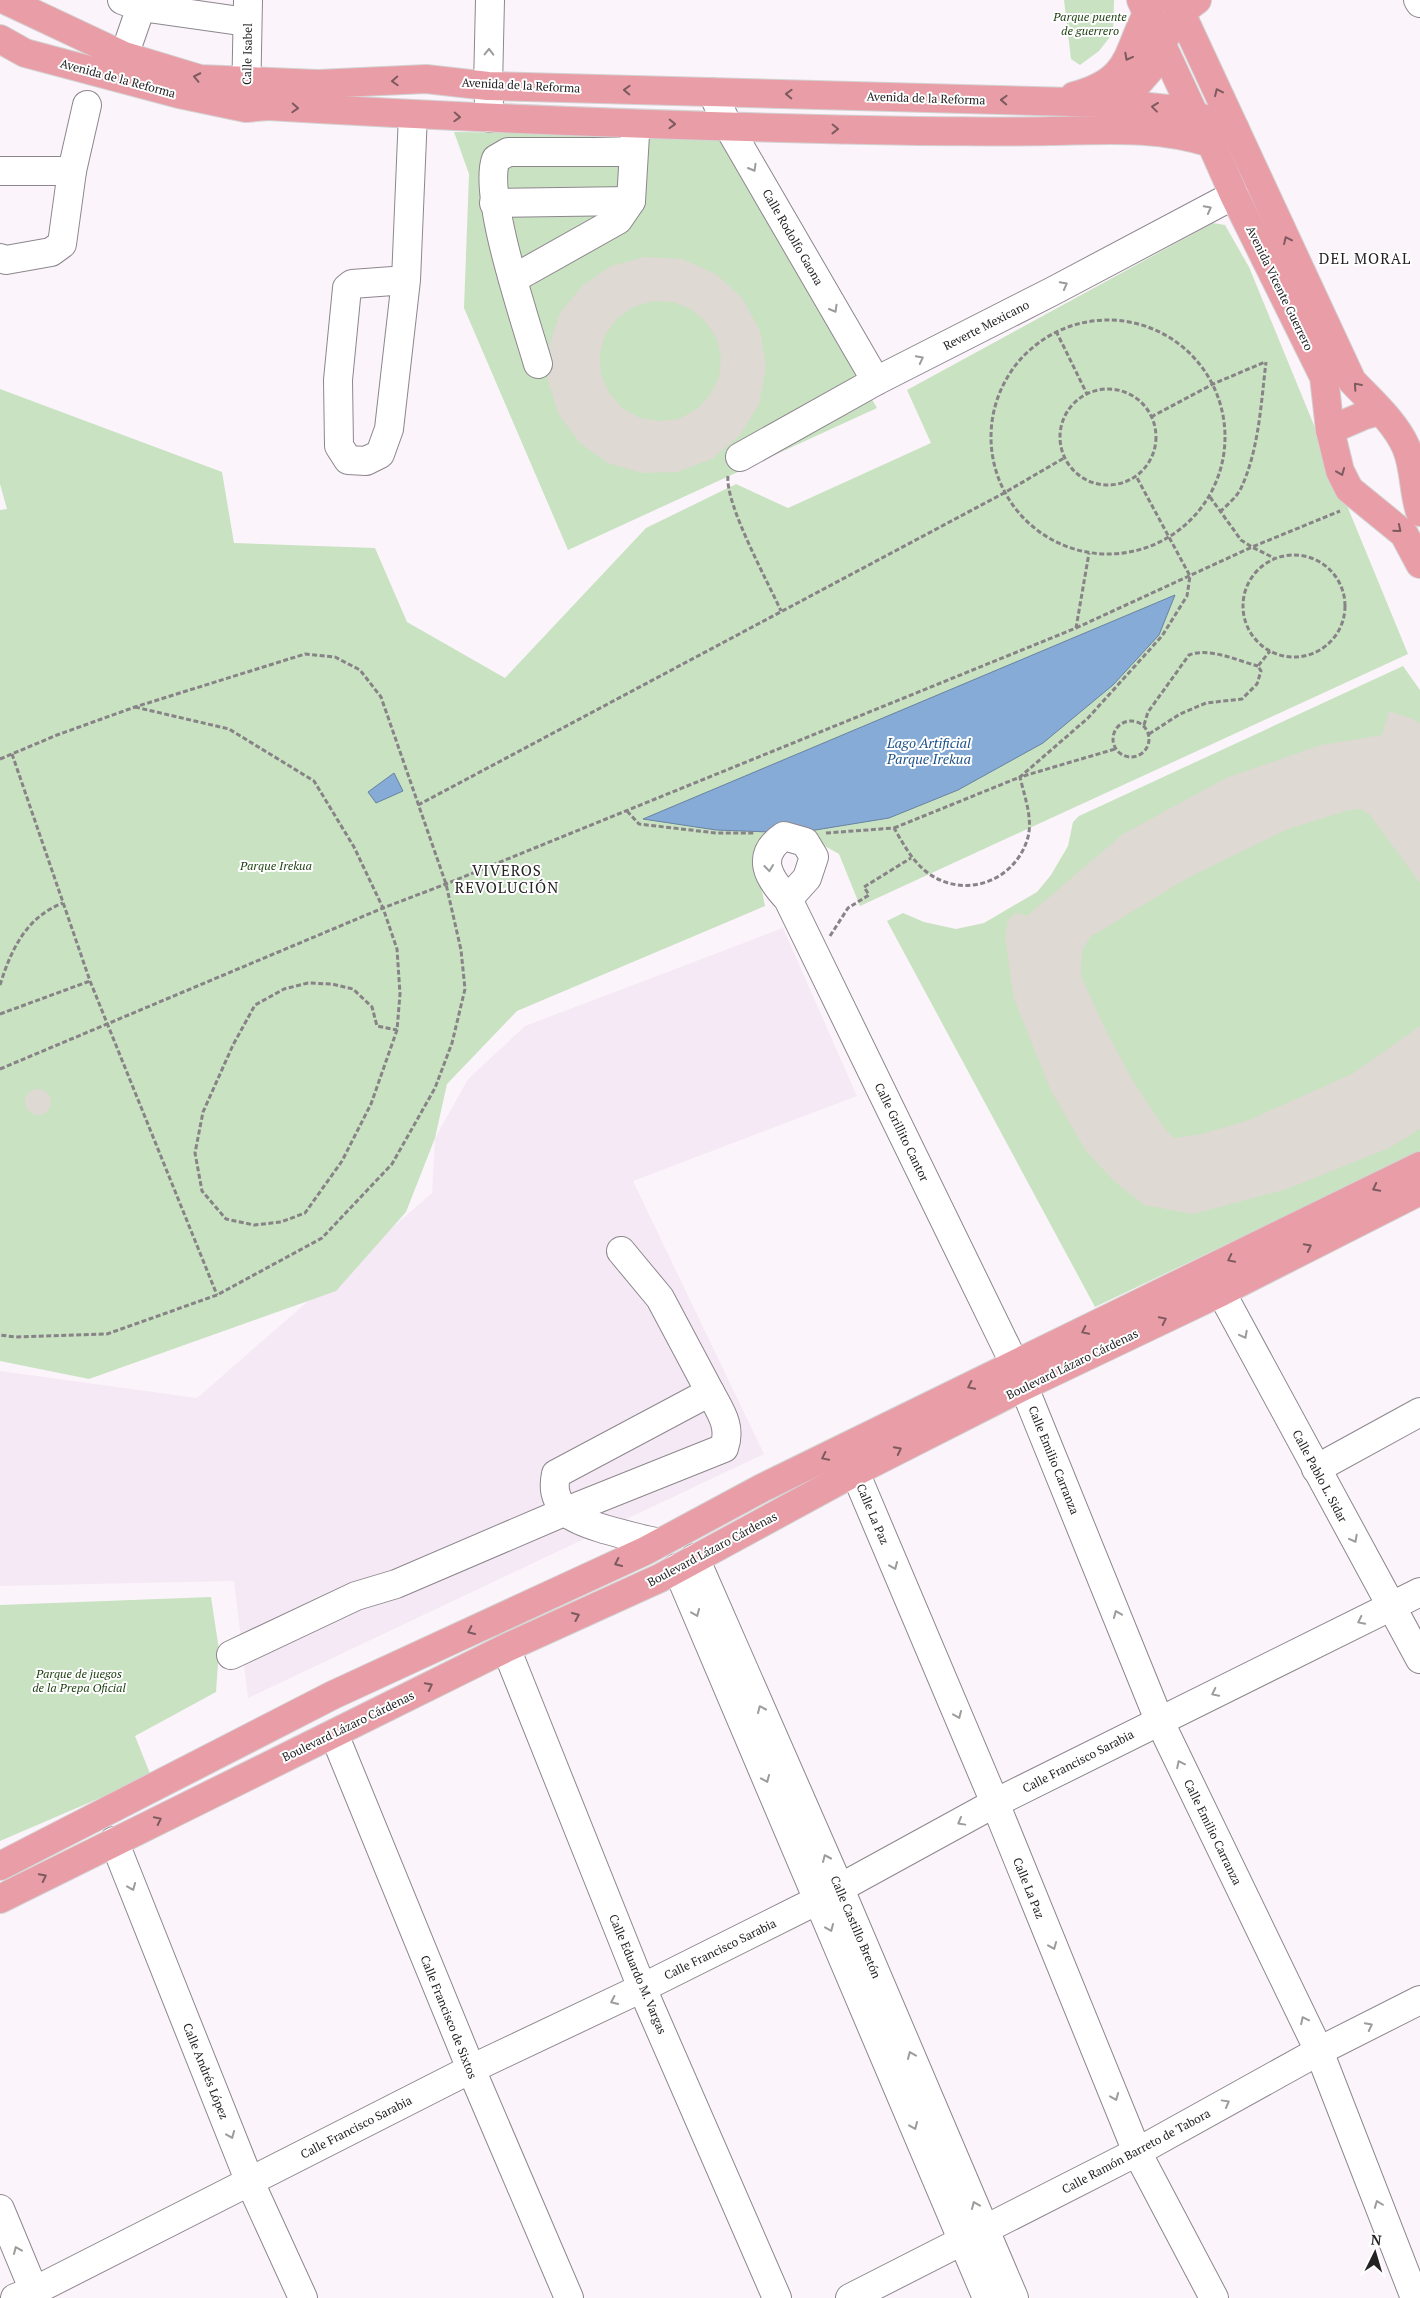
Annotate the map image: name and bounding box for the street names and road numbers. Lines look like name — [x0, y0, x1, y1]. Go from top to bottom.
street label: Calle Isabel — [239, 23, 255, 85]
street label: Avenida de la Reforma — [59, 55, 177, 101]
street label: Avenida de la Reforma — [461, 74, 581, 96]
street label: Avenida de la Reforma — [866, 88, 986, 108]
street label: Calle Rodolfo Gaona — [759, 186, 827, 288]
street label: Avenida Vicente Guerrero — [1243, 223, 1317, 353]
street label: Reverte Mexicano — [940, 297, 1032, 353]
street label: Calle Grillito Cantor — [872, 1080, 933, 1184]
street label: Boulevard Lázaro Cárdenas — [1004, 1326, 1140, 1402]
street label: Calle Emilio Carranza — [1025, 1404, 1083, 1516]
street label: Calle Pablo L. Sidar — [1289, 1427, 1351, 1525]
street label: Calle La Paz — [853, 1481, 893, 1547]
street label: Boulevard Lázaro Cárdenas — [645, 1508, 779, 1590]
street label: Boulevard Lázaro Cárdenas — [280, 1688, 416, 1764]
street label: Calle Francisco Sarabia — [1020, 1726, 1136, 1796]
street label: Calle Emilio Carranza — [1181, 1777, 1245, 1887]
street label: Calle La Paz — [1010, 1855, 1048, 1921]
street label: Calle Castillo Bretón — [828, 1873, 884, 1981]
street label: Calle Eduardo M. Vargas — [606, 1912, 670, 2036]
street label: Calle Francisco Sarabia — [661, 1915, 779, 1983]
street label: Calle Francisco de Sixtos — [417, 1953, 481, 2081]
street label: Calle Andrés López — [180, 2021, 232, 2121]
street label: Calle Francisco Sarabia — [298, 2092, 414, 2162]
street label: Calle Ramón Barreto de Tabora — [1059, 2105, 1213, 2197]

